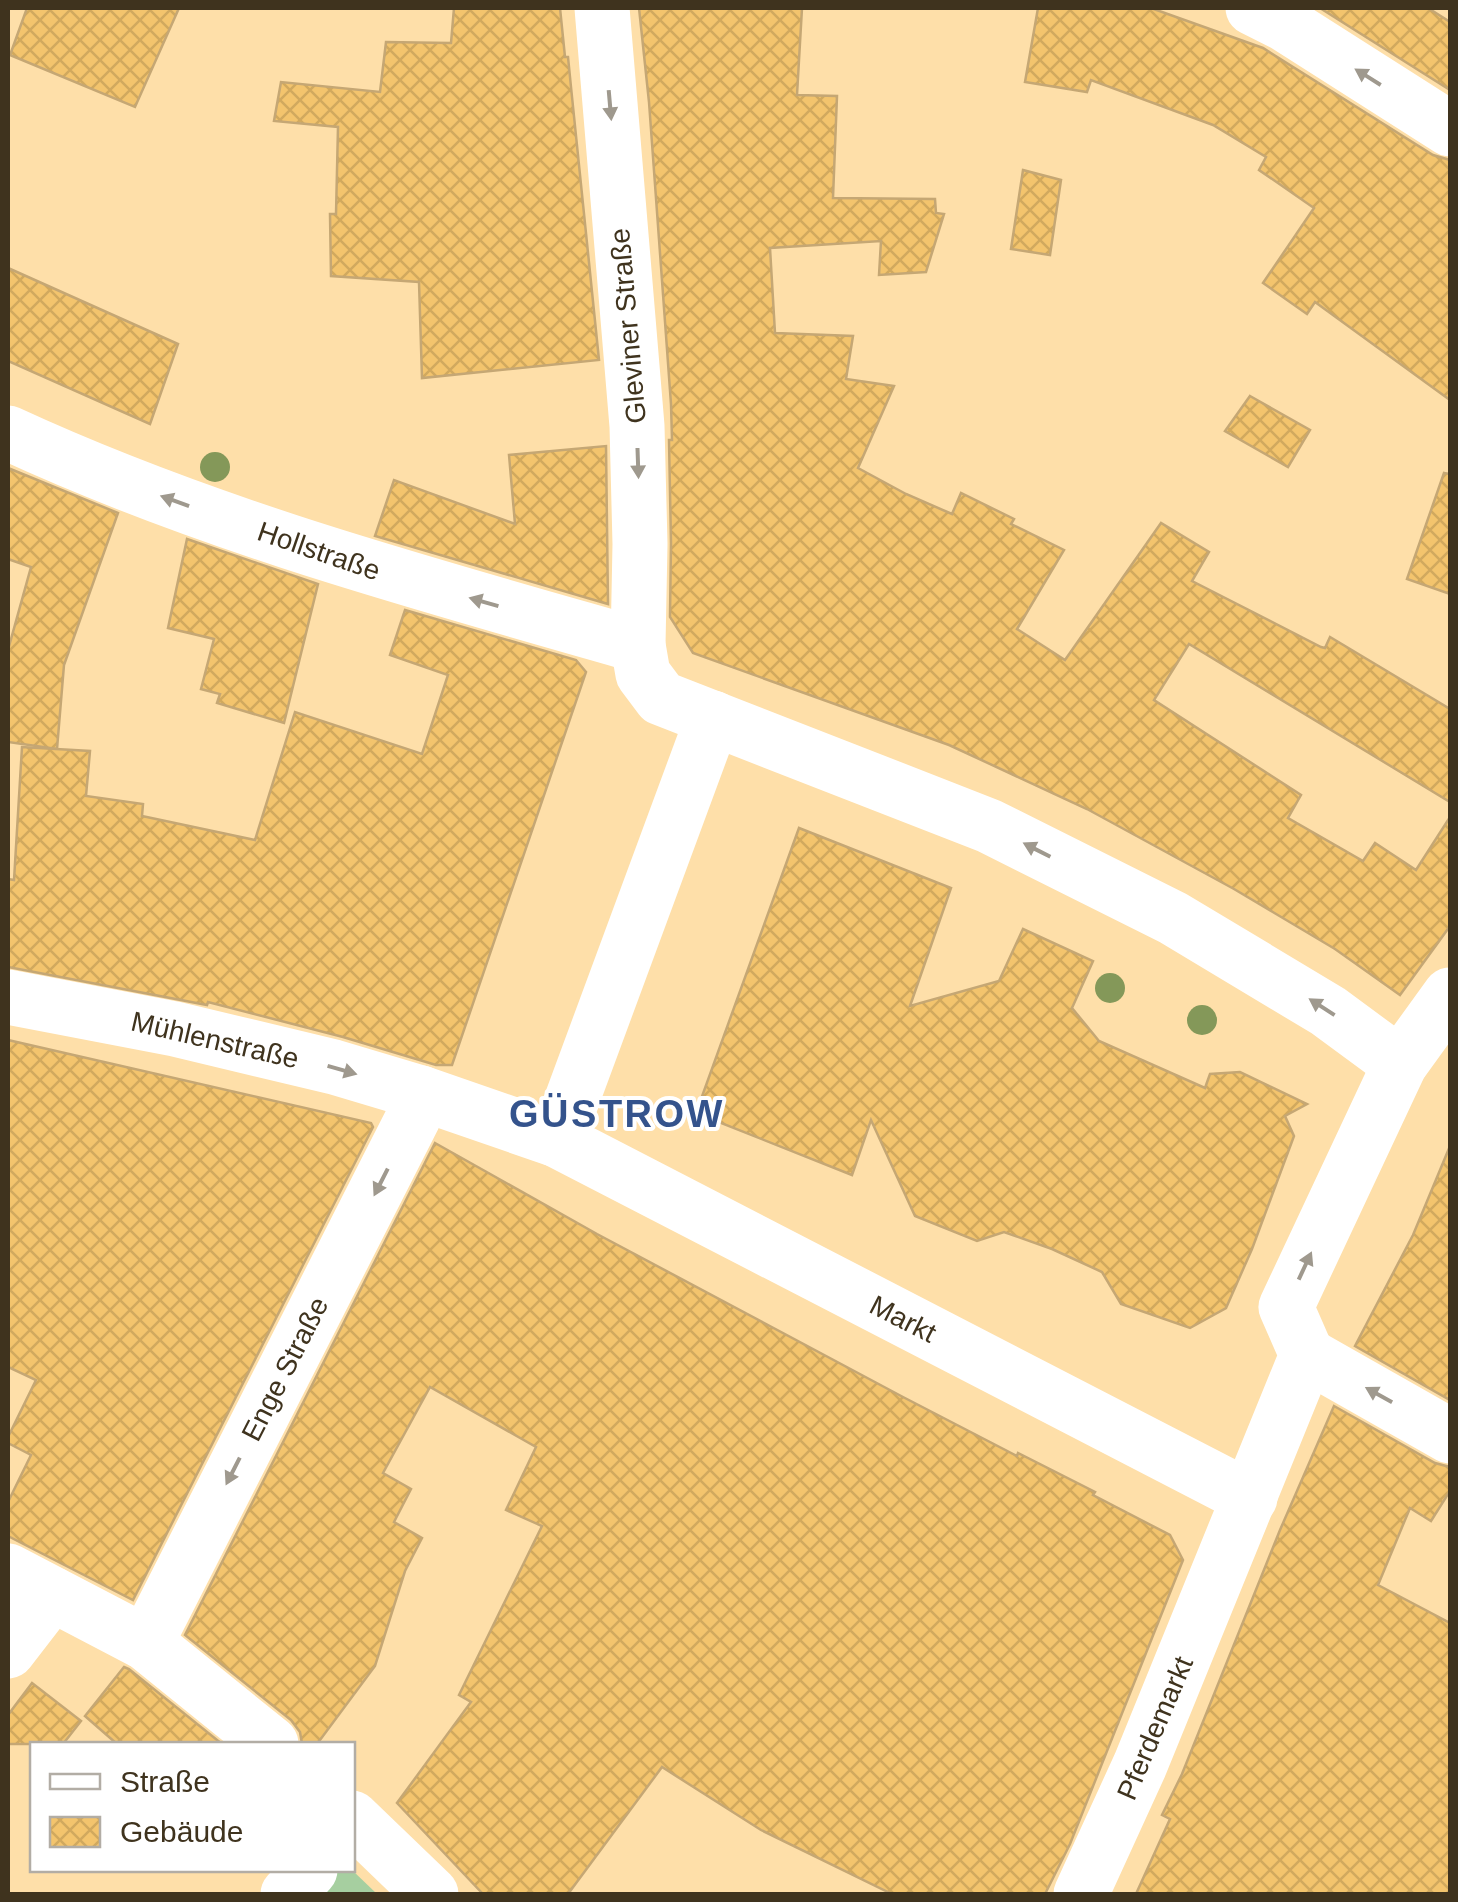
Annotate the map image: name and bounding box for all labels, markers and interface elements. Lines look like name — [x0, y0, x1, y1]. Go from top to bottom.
one-way arrow — [1354, 68, 1382, 86]
one-way arrow — [602, 89, 618, 121]
street label: Gleviner Straße — [604, 227, 652, 425]
one-way arrow — [631, 448, 647, 480]
one-way arrow — [160, 493, 190, 508]
street label: Hollstraße — [254, 516, 384, 586]
one-way arrow — [468, 593, 499, 609]
one-way arrow — [1023, 842, 1052, 859]
one-way arrow — [1308, 999, 1335, 1017]
street label: Mühlenstraße — [128, 1006, 302, 1074]
one-way arrow — [327, 1063, 358, 1078]
district label: GÜSTROW — [509, 1093, 725, 1135]
one-way arrow — [373, 1167, 390, 1196]
one-way arrow — [1297, 1251, 1314, 1280]
street label: Markt — [865, 1289, 941, 1349]
street label: Enge Straße — [236, 1292, 334, 1446]
one-way arrow — [1365, 1386, 1393, 1404]
one-way arrow — [225, 1457, 242, 1486]
street label: Pferdemarkt — [1111, 1652, 1199, 1804]
legend — [30, 1742, 355, 1872]
text: Straße — [120, 1765, 210, 1798]
text: Gebäude — [120, 1815, 243, 1848]

